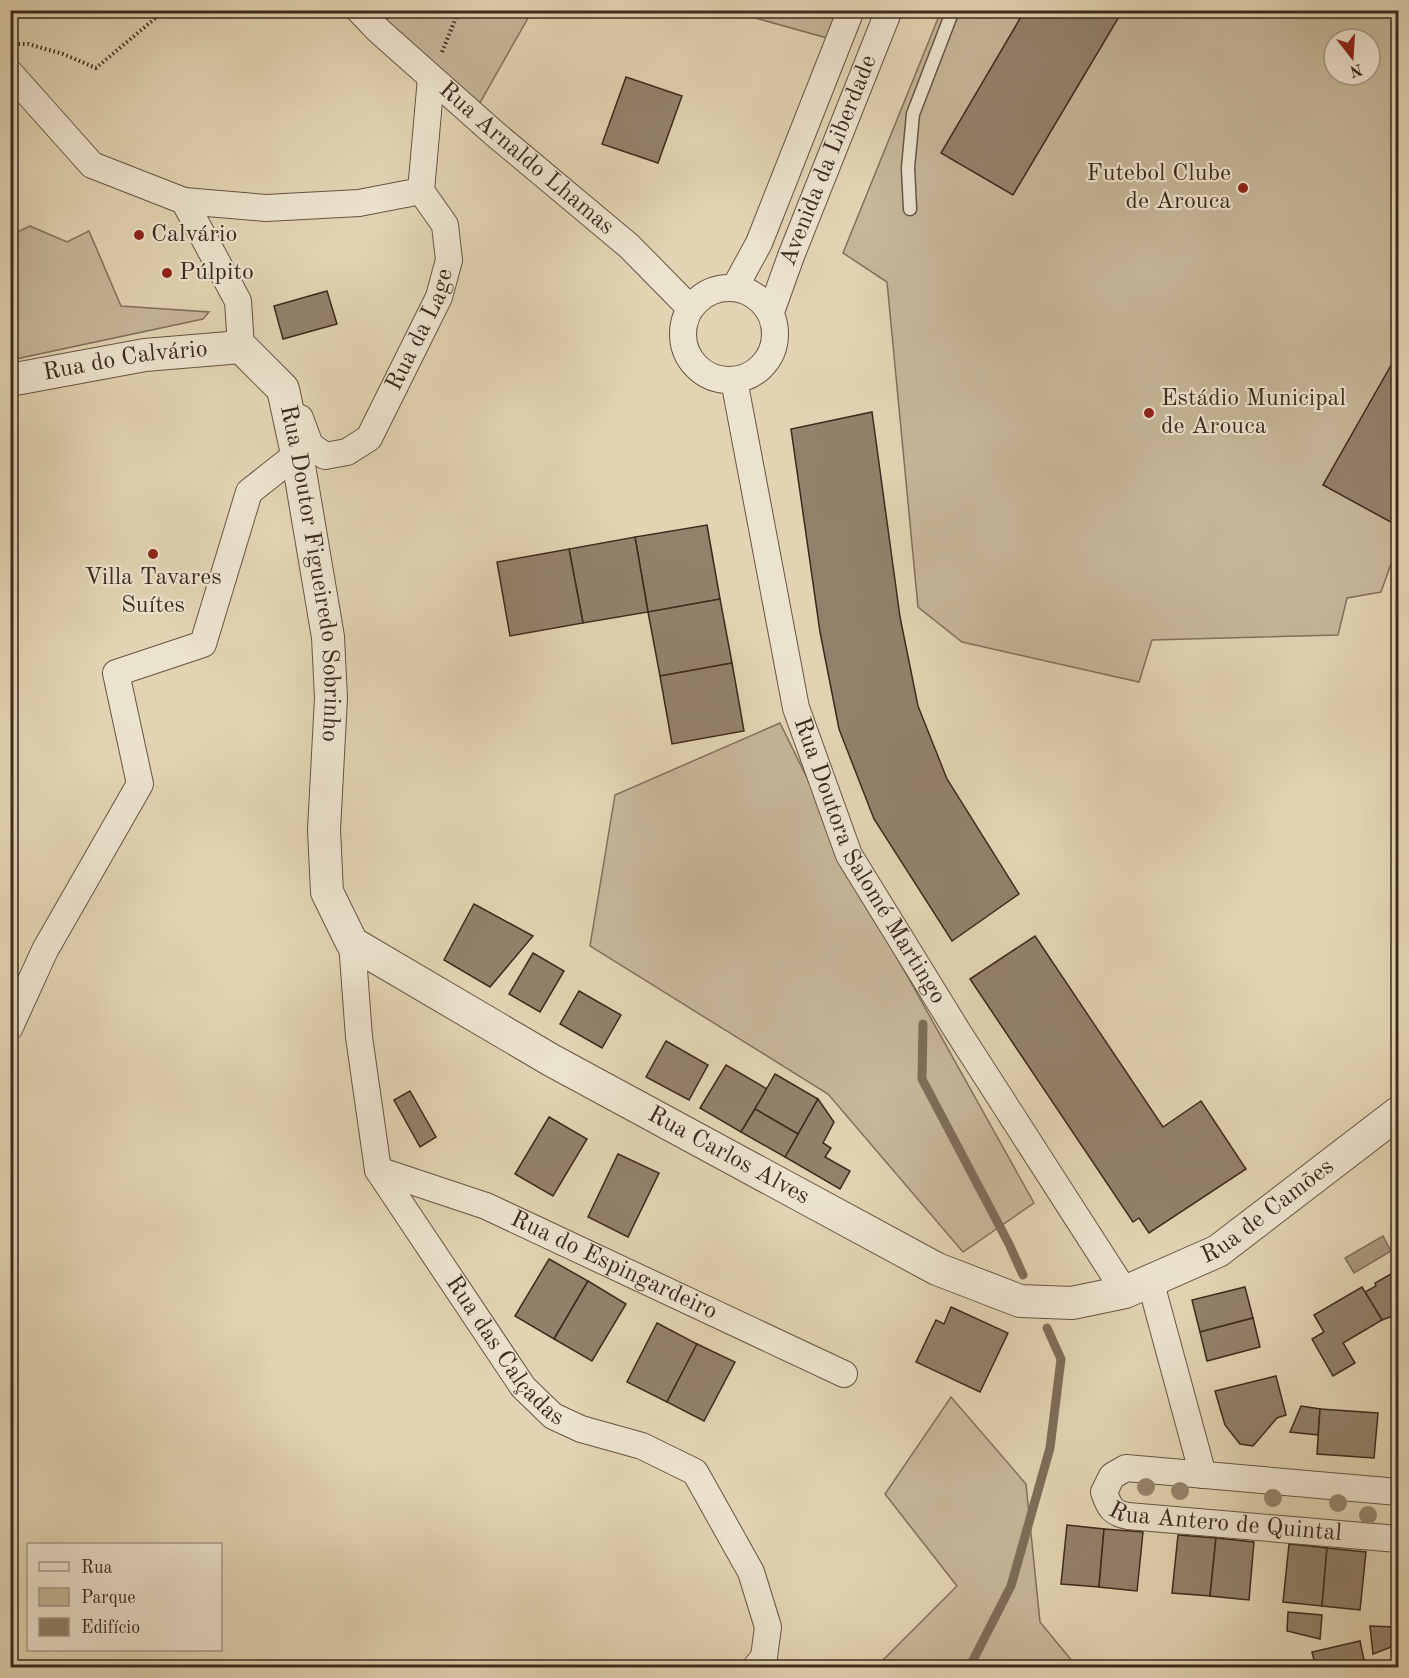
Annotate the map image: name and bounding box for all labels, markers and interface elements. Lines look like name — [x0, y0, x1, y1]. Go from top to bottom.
north arrow — [1322, 27, 1382, 87]
street label: Avenida da Liberdade — [776, 52, 882, 269]
text: N — [1347, 60, 1364, 79]
street label: Rua Arnaldo Lhamas — [434, 78, 618, 240]
place label: Futebol Clube de Arouca — [1086, 162, 1231, 214]
marker: Futebol Clube de Arouca — [1236, 181, 1250, 195]
place label: Calvário — [151, 223, 237, 247]
marker: Calvário — [132, 228, 146, 242]
place label: Púlpito — [179, 261, 254, 285]
marker: Púlpito — [160, 266, 174, 280]
street label: Rua da Lage — [382, 266, 458, 395]
street label: Rua do Calvário — [41, 338, 209, 386]
place label: Estádio Municipal de Arouca — [1161, 387, 1346, 439]
street label: Rua Doutor Figueiredo Sobrinho — [275, 403, 343, 743]
marker: Estádio Municipal de Arouca — [1142, 406, 1156, 420]
marker: Villa Tavares Suítes — [146, 547, 160, 561]
place label: Villa Tavares Suítes — [84, 566, 222, 618]
street label: Rua Doutora Salomé Martingo — [789, 715, 950, 1008]
street label: Rua Carlos Alves — [644, 1103, 813, 1209]
street label: Rua de Camões — [1198, 1155, 1339, 1269]
street label: Rua do Espingardeiro — [507, 1207, 721, 1325]
street label: Rua das Calçadas — [441, 1272, 567, 1431]
street label: Rua Antero de Quintal — [1104, 1498, 1343, 1546]
legend — [27, 1543, 222, 1651]
text: Rua — [81, 1559, 112, 1577]
text: Parque — [81, 1589, 136, 1607]
text: Edifício — [81, 1619, 140, 1637]

